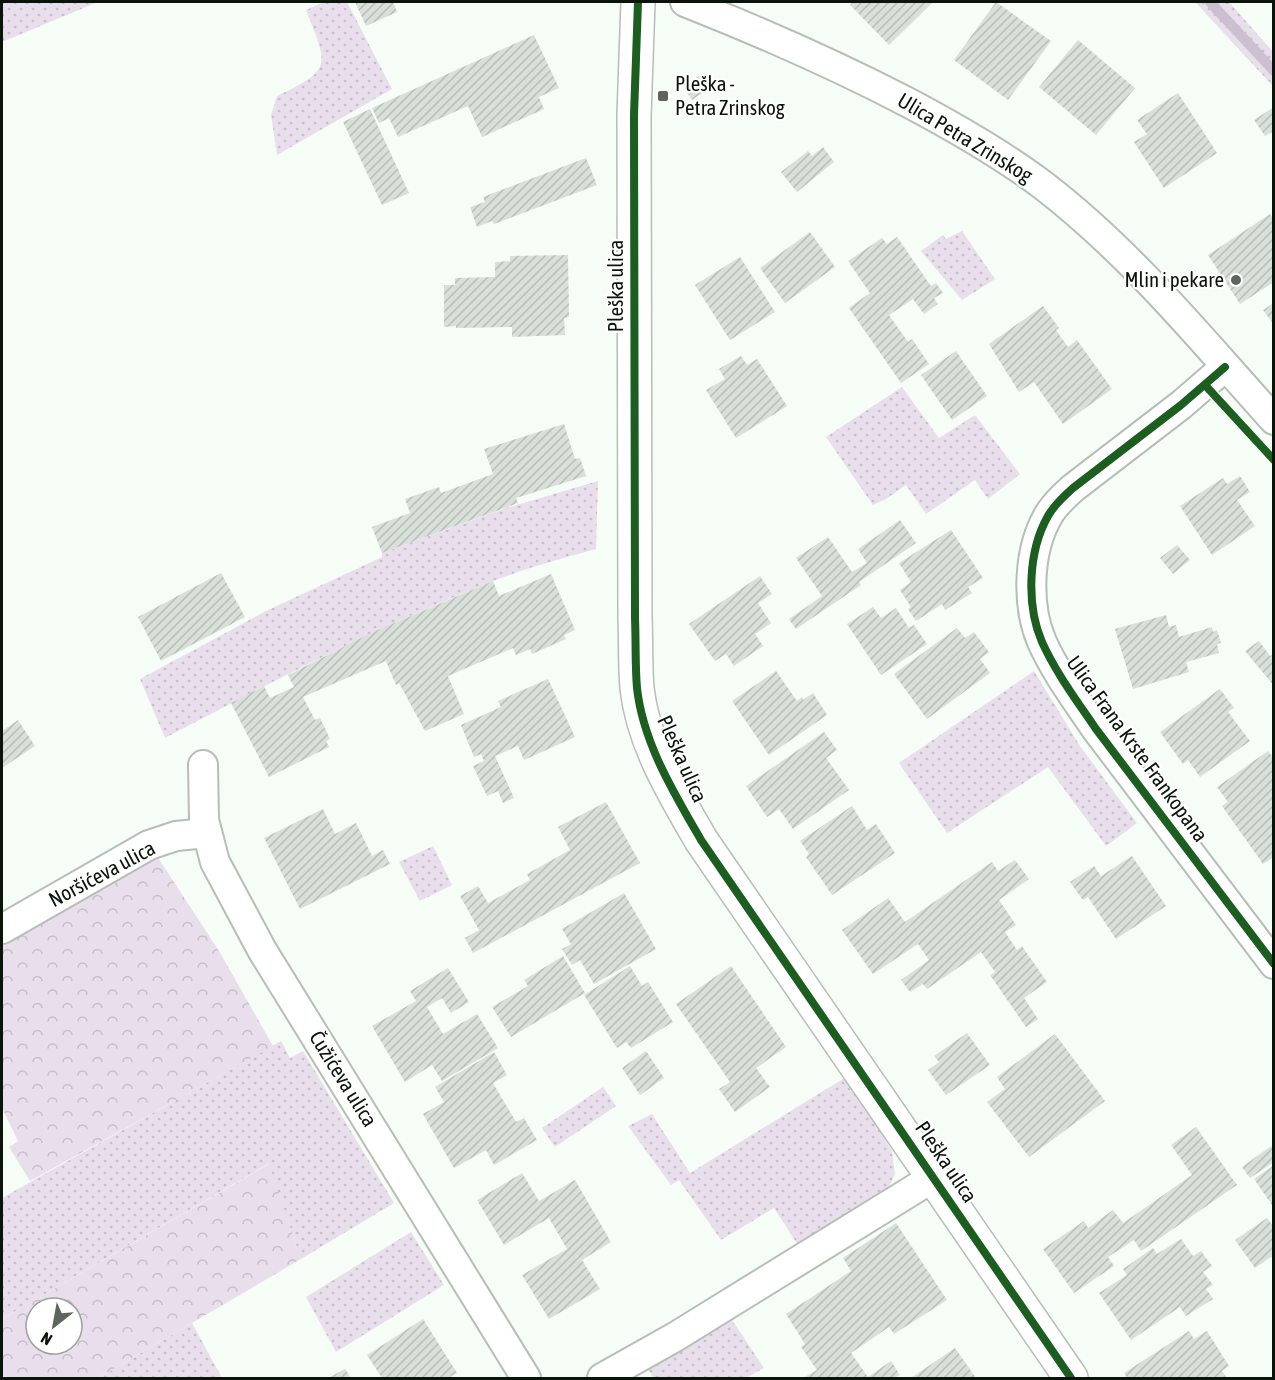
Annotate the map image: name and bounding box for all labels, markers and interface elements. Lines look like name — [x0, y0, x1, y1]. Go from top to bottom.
place label: Pleška - Petra Zrinskog — [675, 71, 785, 119]
street label: Ulica Petra Zrinskog — [894, 87, 1037, 187]
marker: Pleška - Petra Zrinskog — [656, 89, 670, 103]
street label: Pleška ulica — [603, 240, 627, 332]
place label: Mlin i pekare — [1125, 267, 1224, 291]
marker: Mlin i pekare — [1229, 273, 1243, 287]
street label: Ulica Frana Krste Frankopana — [1062, 651, 1213, 846]
street label: Pleška ulica — [653, 711, 713, 806]
street label: Noršićeva ulica — [44, 835, 159, 911]
street label: Čužićeva ulica — [305, 1026, 383, 1131]
street label: Pleška ulica — [911, 1116, 983, 1207]
north arrow — [24, 1296, 84, 1356]
text: N — [38, 1329, 55, 1349]

